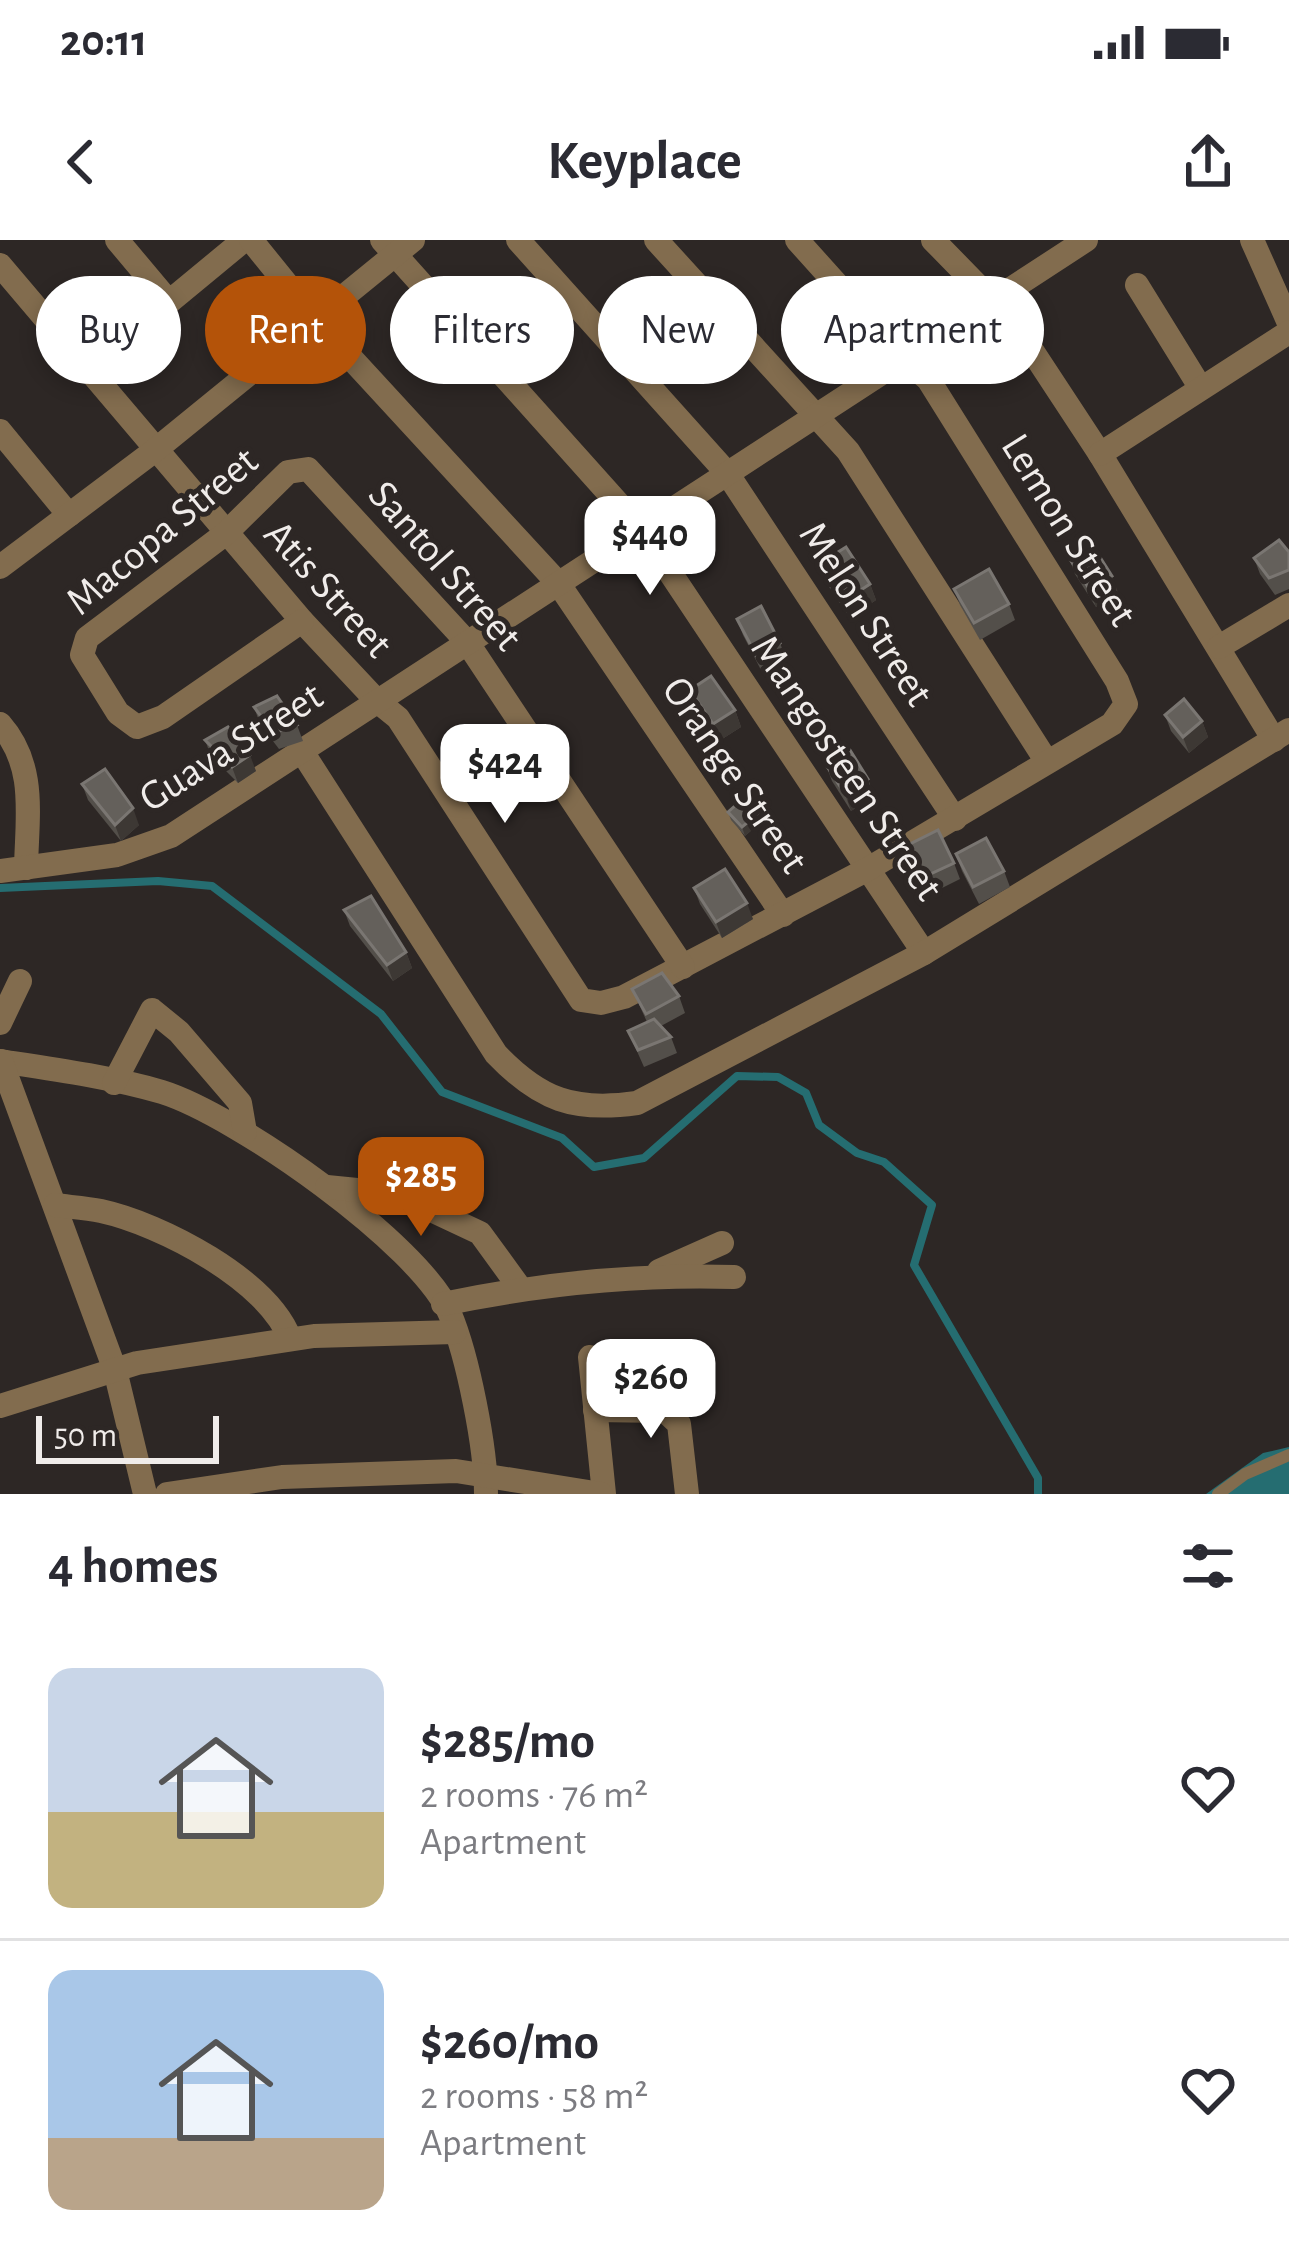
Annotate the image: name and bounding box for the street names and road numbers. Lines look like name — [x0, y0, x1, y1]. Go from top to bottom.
street label: Lemon Street — [994, 427, 1144, 633]
street label: Macopa Street — [58, 439, 266, 623]
street label: Santol Street — [361, 473, 529, 659]
street label: Atis Street — [256, 512, 400, 666]
street label: Melon Street — [791, 515, 941, 713]
street label: Mangosteen Street — [743, 628, 951, 908]
street label: Orange Street — [654, 670, 816, 880]
street label: Guava Street — [132, 674, 330, 820]

